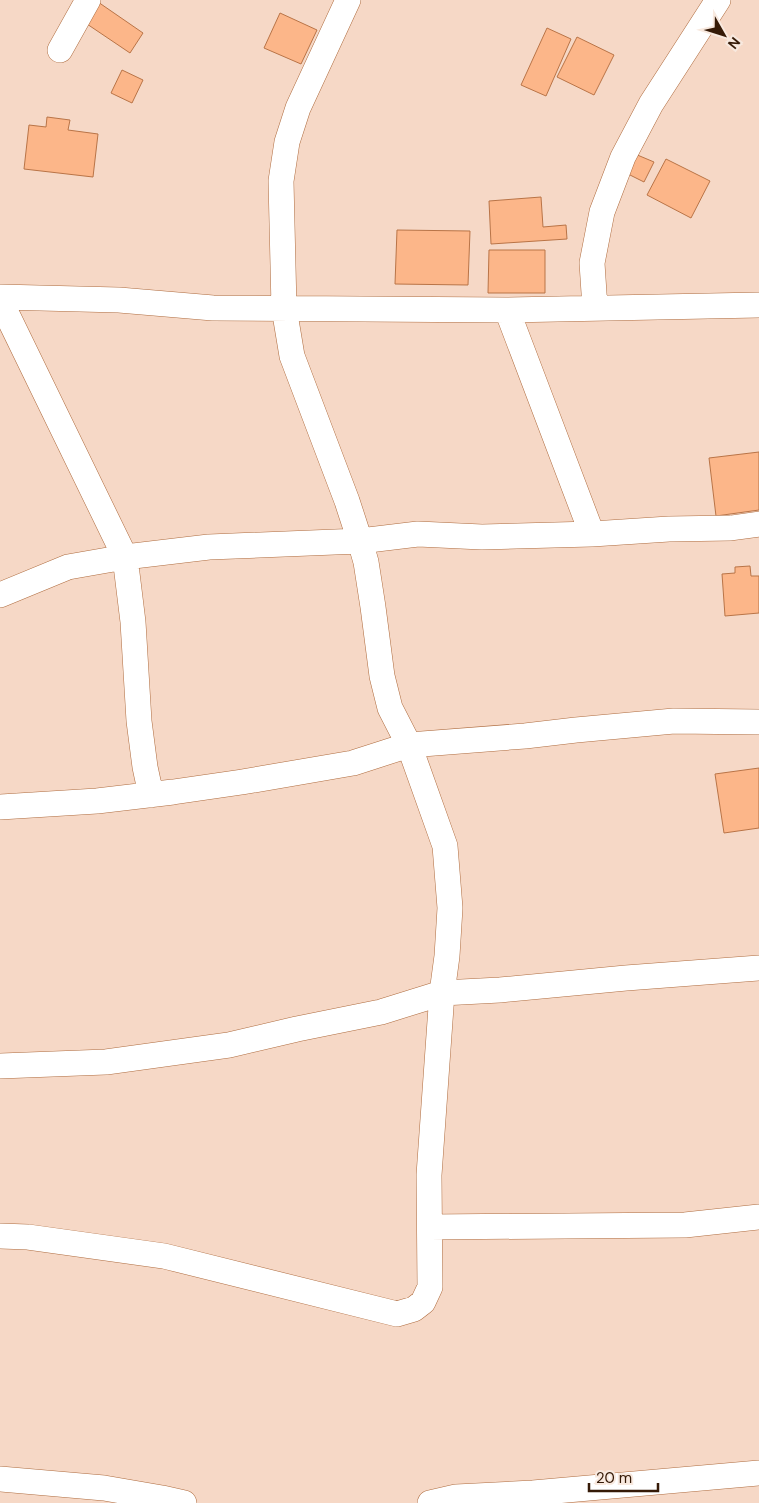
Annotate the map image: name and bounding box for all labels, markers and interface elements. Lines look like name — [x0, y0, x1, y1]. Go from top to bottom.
north arrow — [699, 10, 749, 60]
text: N — [724, 34, 744, 53]
scale bar — [589, 1460, 658, 1492]
text: 20 m — [596, 1468, 632, 1488]

